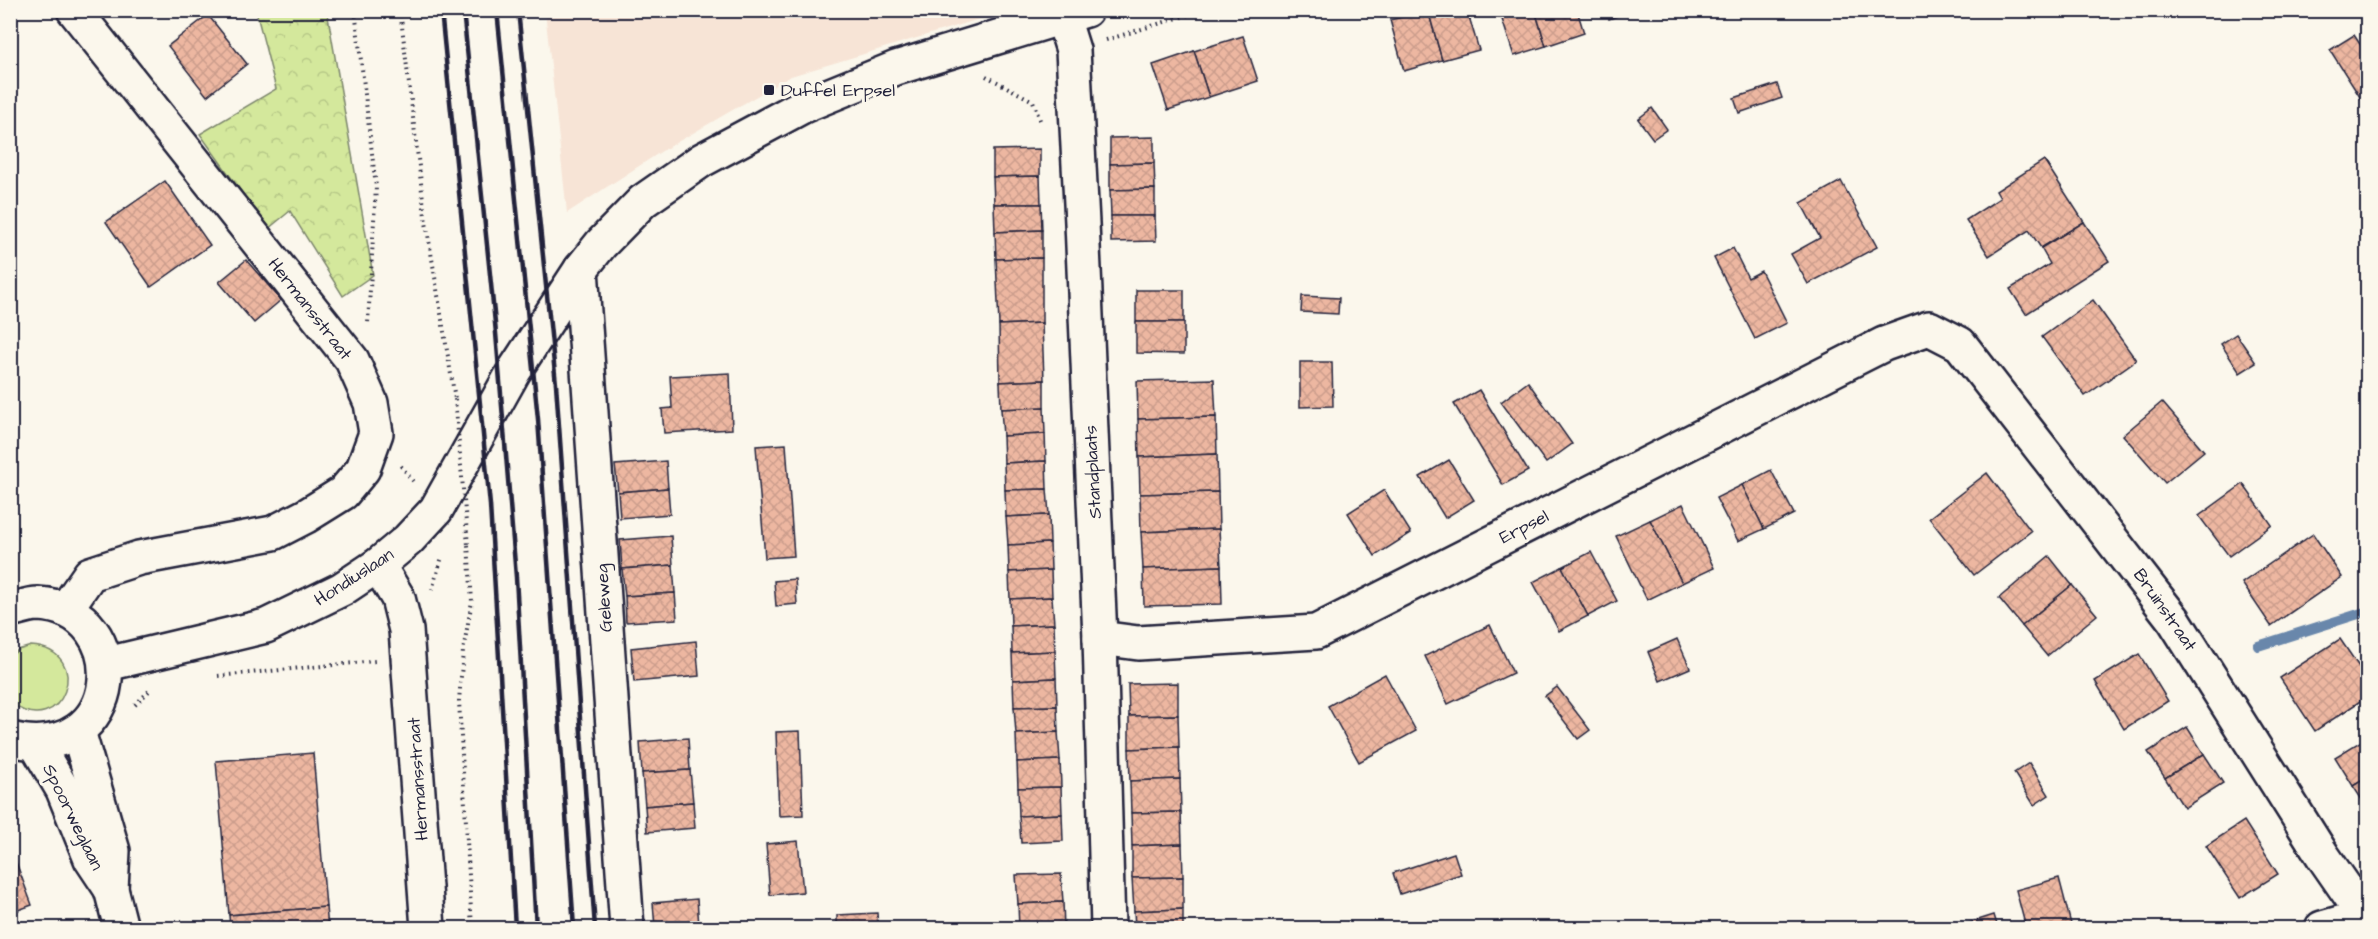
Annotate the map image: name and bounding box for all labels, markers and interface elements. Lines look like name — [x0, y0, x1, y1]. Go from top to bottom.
place label: Duffel Erpsel — [781, 78, 895, 103]
marker: Duffel Erpsel — [762, 83, 776, 97]
street label: Hermansstraat — [262, 253, 358, 366]
street label: Standplaats — [1078, 425, 1108, 519]
street label: Erpsel — [1495, 504, 1553, 550]
street label: Hondiuslaan — [309, 542, 399, 612]
street label: Geleweg — [589, 563, 620, 633]
street label: Bruinstraat — [2127, 564, 2203, 657]
street label: Hermansstraat — [401, 716, 435, 842]
street label: Spoorweglaan — [36, 760, 110, 875]

